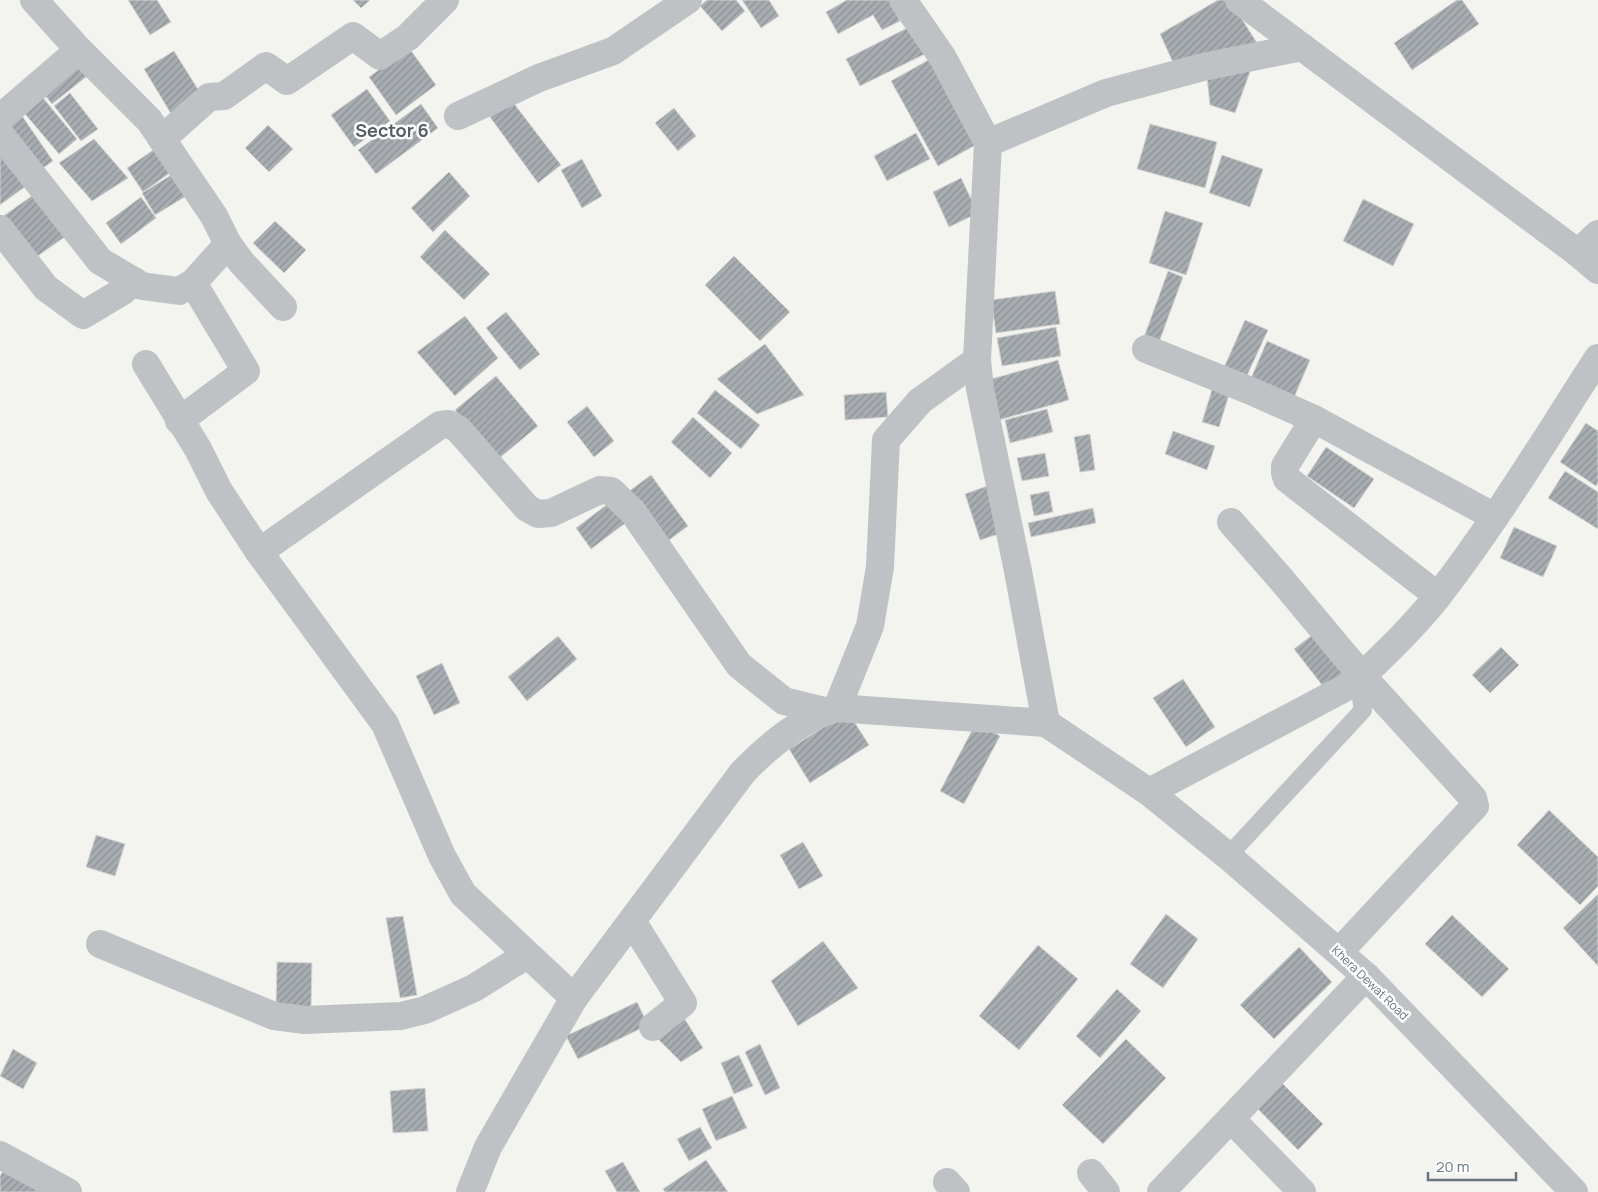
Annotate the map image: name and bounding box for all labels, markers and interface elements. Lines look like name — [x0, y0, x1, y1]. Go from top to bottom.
district label: Sector 6 — [355, 118, 429, 142]
street label: Khera Dewat Road — [1328, 942, 1412, 1024]
scale bar — [1428, 1150, 1516, 1182]
text: 20 m — [1436, 1156, 1469, 1177]

